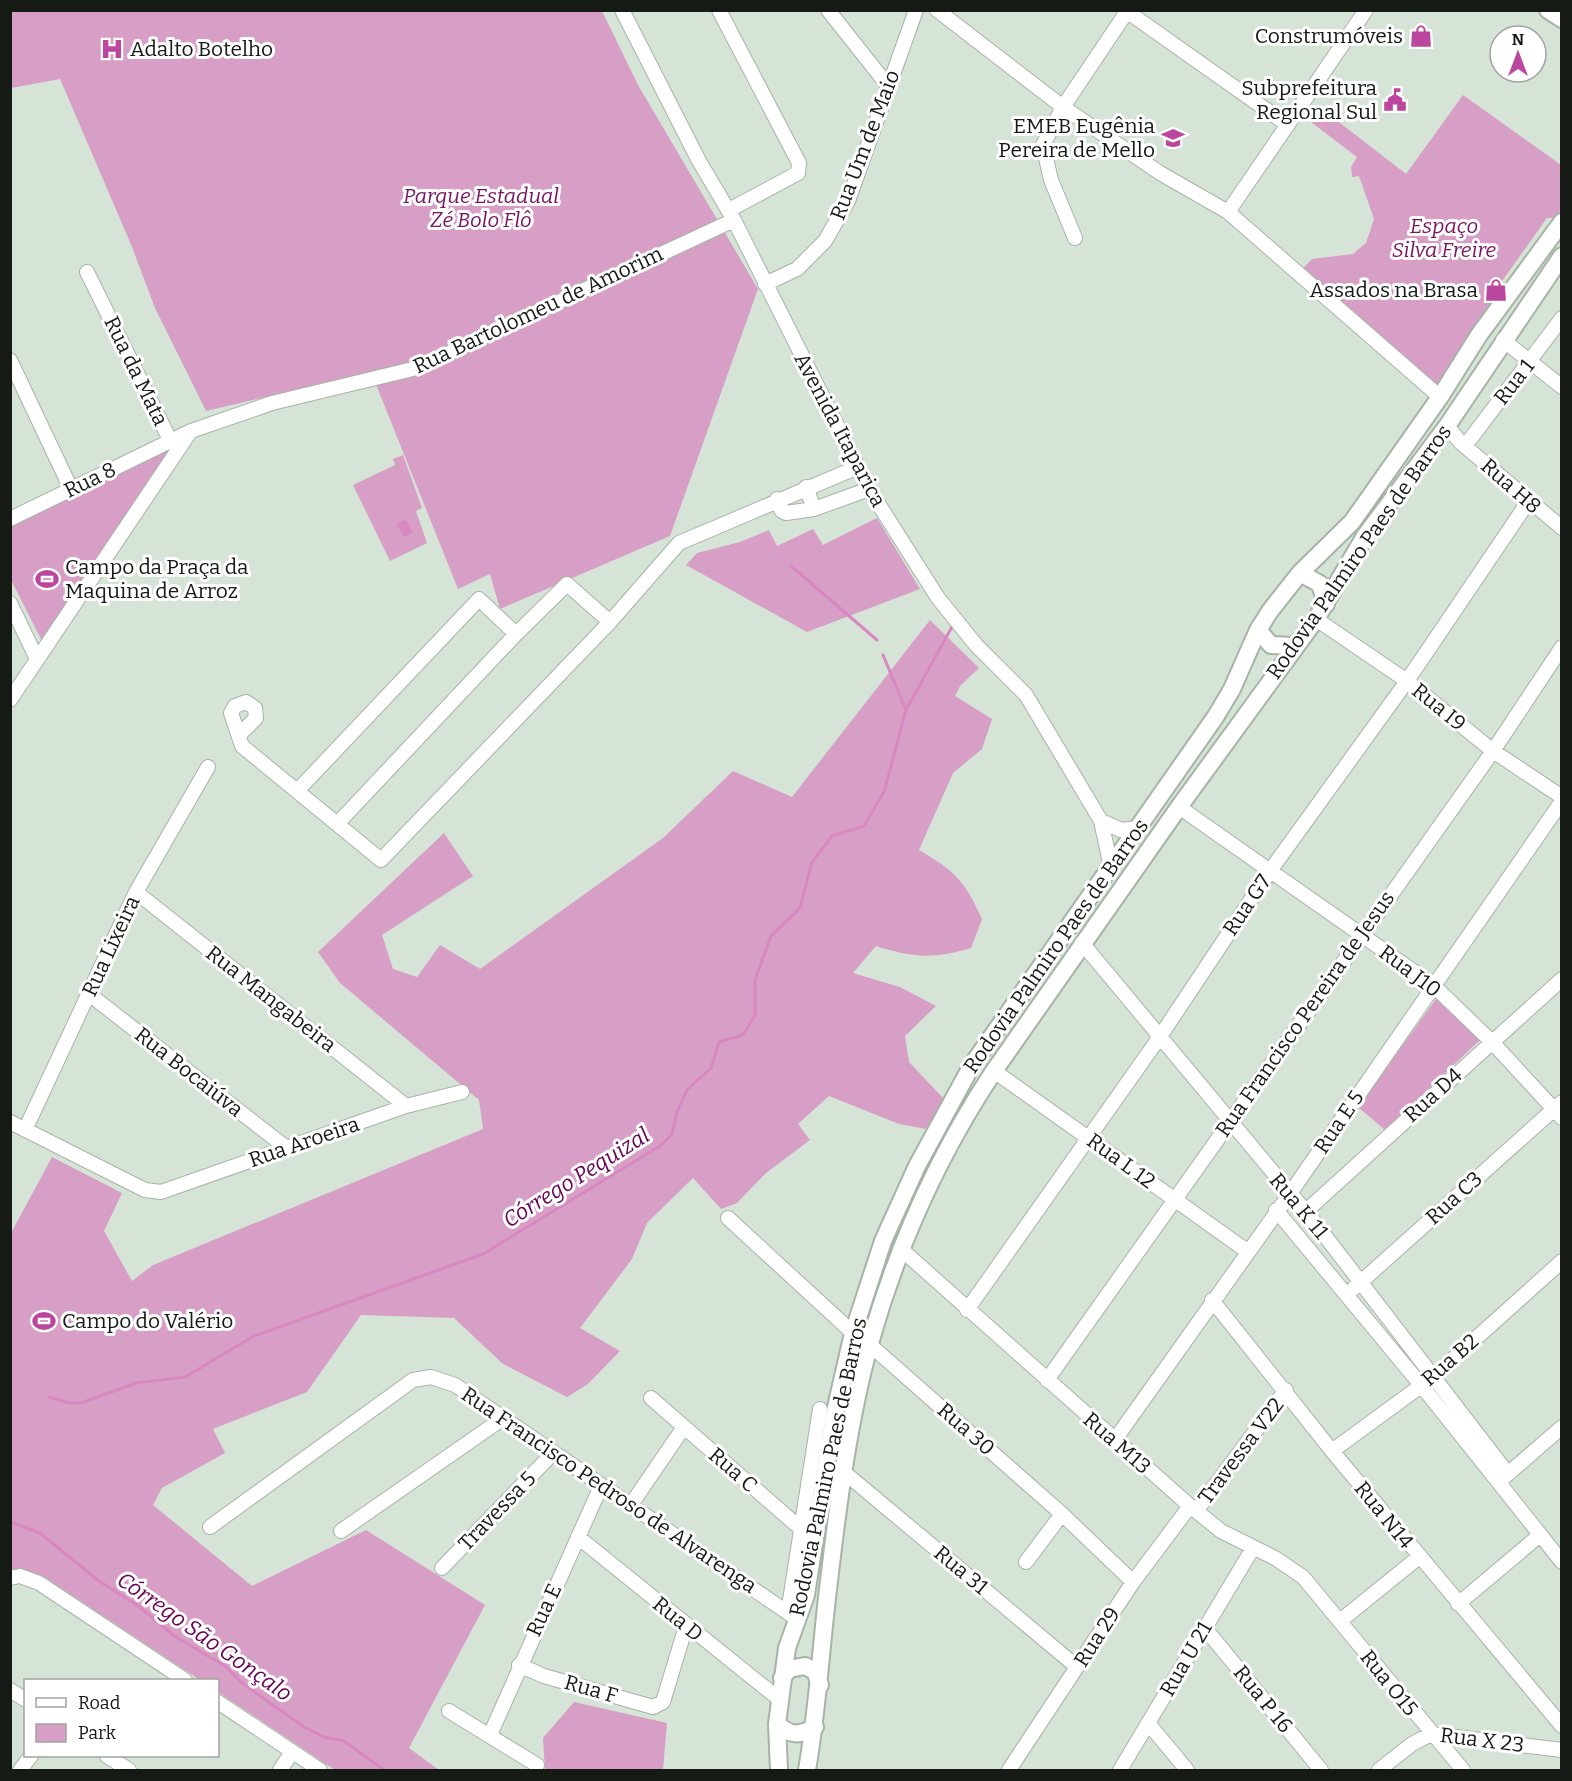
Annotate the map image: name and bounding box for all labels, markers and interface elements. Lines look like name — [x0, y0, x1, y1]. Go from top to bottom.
place label: Construmóveis — [1255, 23, 1403, 49]
shop icon: Construmóveis — [1408, 23, 1434, 49]
north arrow — [1488, 24, 1548, 84]
text: N — [1512, 30, 1524, 49]
hospital icon: Adalto Botelho — [99, 36, 125, 62]
place label: Adalto Botelho — [130, 36, 273, 62]
street label: Rua Um de Maio — [824, 66, 906, 224]
place label: Subprefeitura Regional Sul — [1241, 75, 1378, 125]
public building icon: Subprefeitura Regional Sul — [1382, 87, 1408, 113]
place label: EMEB Eugênia Pereira de Mello — [998, 113, 1156, 163]
school or university icon: EMEB Eugênia Pereira de Mello — [1160, 125, 1186, 151]
park label: Parque Estadual Zé Bolo Flô — [403, 183, 559, 233]
park label: Espaço Silva Freire — [1392, 213, 1497, 263]
street label: Rua Bartolomeu de Amorim — [409, 241, 667, 379]
place label: Assados na Brasa — [1309, 277, 1479, 303]
shop icon: Assados na Brasa — [1483, 277, 1509, 303]
street label: Rua da Mata — [98, 312, 174, 431]
street label: Avenida Itaparica — [788, 348, 892, 512]
street label: Rua 1 — [1488, 354, 1540, 410]
street label: Rodovia Palmiro Paes de Barros — [1261, 420, 1457, 684]
street label: Rua H8 — [1475, 453, 1547, 519]
street label: Rua 8 — [60, 456, 120, 504]
place label: Campo da Praça da Maquina de Arroz — [65, 554, 249, 604]
sports icon: Campo da Praça da Maquina de Arroz — [34, 566, 60, 592]
street label: Rua I9 — [1407, 677, 1471, 737]
street label: Rodovia Palmiro Paes de Barros — [958, 814, 1154, 1078]
street label: Rua G7 — [1217, 869, 1277, 941]
street label: Rua Francisco Pereira de Jesus — [1210, 886, 1400, 1142]
street label: Rua Lixeira — [76, 891, 146, 1000]
street label: Rua J10 — [1374, 939, 1446, 1003]
street label: Rua Mangabeira — [201, 940, 342, 1058]
street label: Rua Bocaiúva — [130, 1022, 249, 1123]
street label: Rua D4 — [1398, 1062, 1468, 1128]
street label: Rua E 5 — [1308, 1085, 1370, 1159]
street label: Rua Aroeira — [245, 1111, 363, 1173]
water label: Córrego Pequizal — [498, 1122, 655, 1233]
street label: Rua L 12 — [1082, 1128, 1160, 1194]
street label: Rua C3 — [1420, 1166, 1488, 1230]
street label: Rua K 11 — [1264, 1168, 1334, 1245]
sports icon: Campo do Valério — [31, 1308, 57, 1334]
place label: Campo do Valério — [62, 1308, 233, 1334]
street label: Rodovia Palmiro Paes de Barros — [784, 1315, 872, 1619]
street label: Rua B2 — [1416, 1328, 1484, 1392]
street label: Rua Francisco Pedroso de Alvarenga — [456, 1381, 762, 1599]
street label: Travessa V22 — [1192, 1393, 1290, 1509]
street label: Rua 30 — [932, 1397, 1000, 1461]
street label: Rua M13 — [1078, 1406, 1156, 1480]
street label: Rua C — [703, 1442, 763, 1498]
street label: Travessa 5 — [453, 1466, 541, 1556]
street label: Rua N14 — [1349, 1476, 1419, 1554]
street label: Rua 31 — [929, 1540, 994, 1600]
water label: Córrego São Gonçalo — [112, 1566, 297, 1707]
street label: Rua E — [521, 1579, 567, 1641]
street label: Rua D — [648, 1591, 708, 1647]
street label: Rua 29 — [1068, 1602, 1126, 1672]
street label: Rua U 21 — [1154, 1617, 1218, 1701]
street label: Rua O15 — [1354, 1645, 1424, 1721]
street label: Rua P 16 — [1228, 1660, 1298, 1738]
street label: Rua F — [561, 1669, 621, 1709]
legend — [24, 1679, 219, 1757]
text: Road — [78, 1692, 121, 1714]
text: Park — [78, 1722, 117, 1744]
street label: Rua X 23 — [1439, 1722, 1525, 1758]

